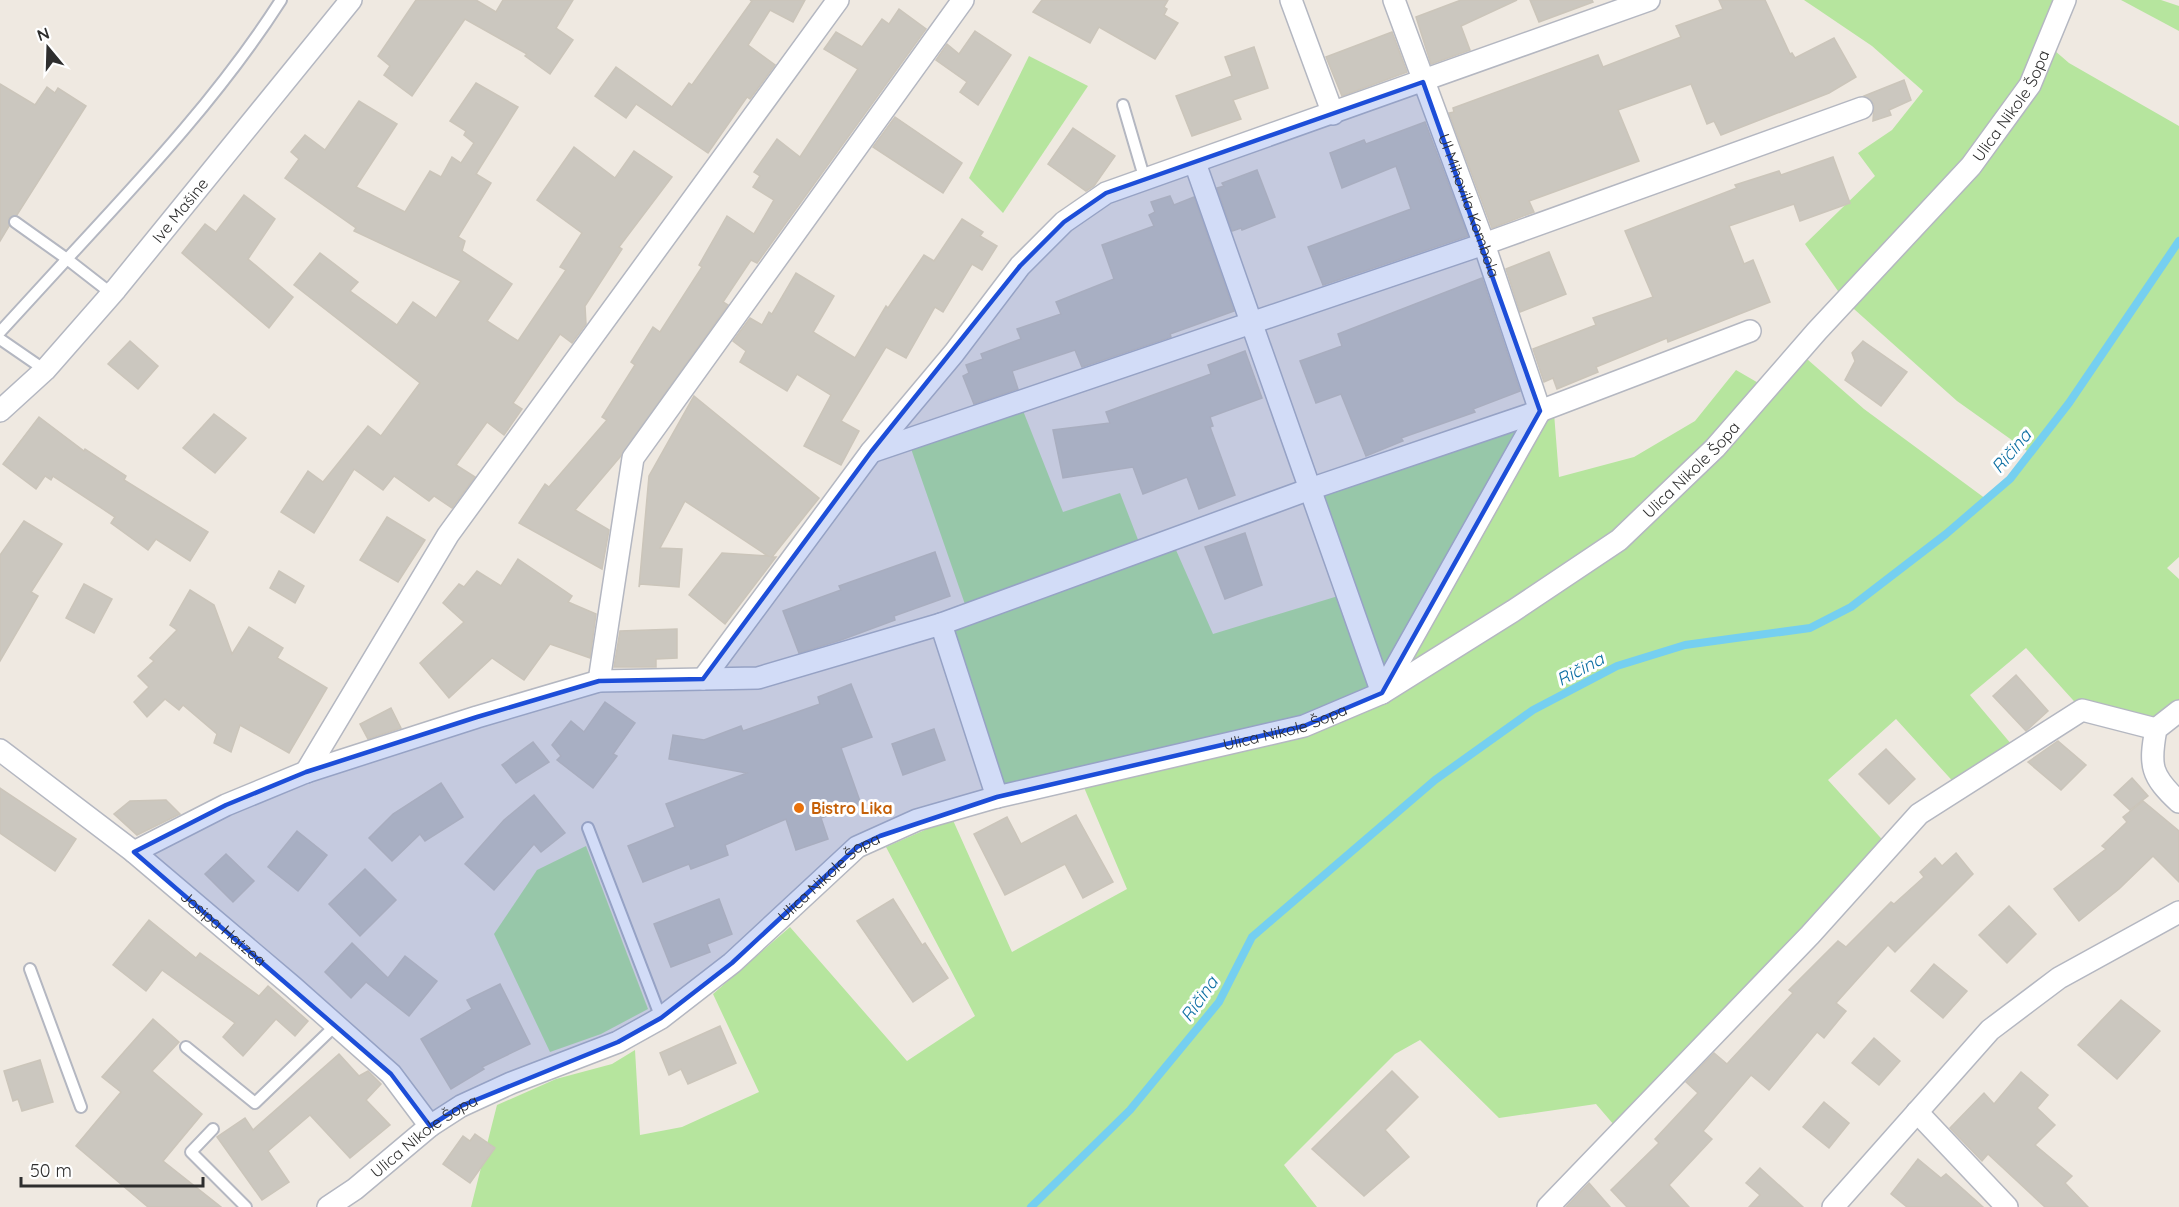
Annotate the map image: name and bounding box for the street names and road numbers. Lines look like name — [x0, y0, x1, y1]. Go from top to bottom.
street label: Ulica Nikole Šopa — [1968, 47, 2053, 165]
street label: Ul Mihovila Kombola — [1434, 131, 1505, 280]
street label: Ive Mašine — [148, 174, 212, 247]
street label: Ulica Nikole Šopa — [1638, 417, 1744, 522]
street label: Ulica Nikole Šopa — [1221, 699, 1350, 754]
street label: Ulica Nikole Šopa — [773, 828, 883, 926]
street label: Josipa Hatzea — [177, 886, 271, 970]
street label: Ulica Nikole Šopa — [366, 1090, 481, 1182]

